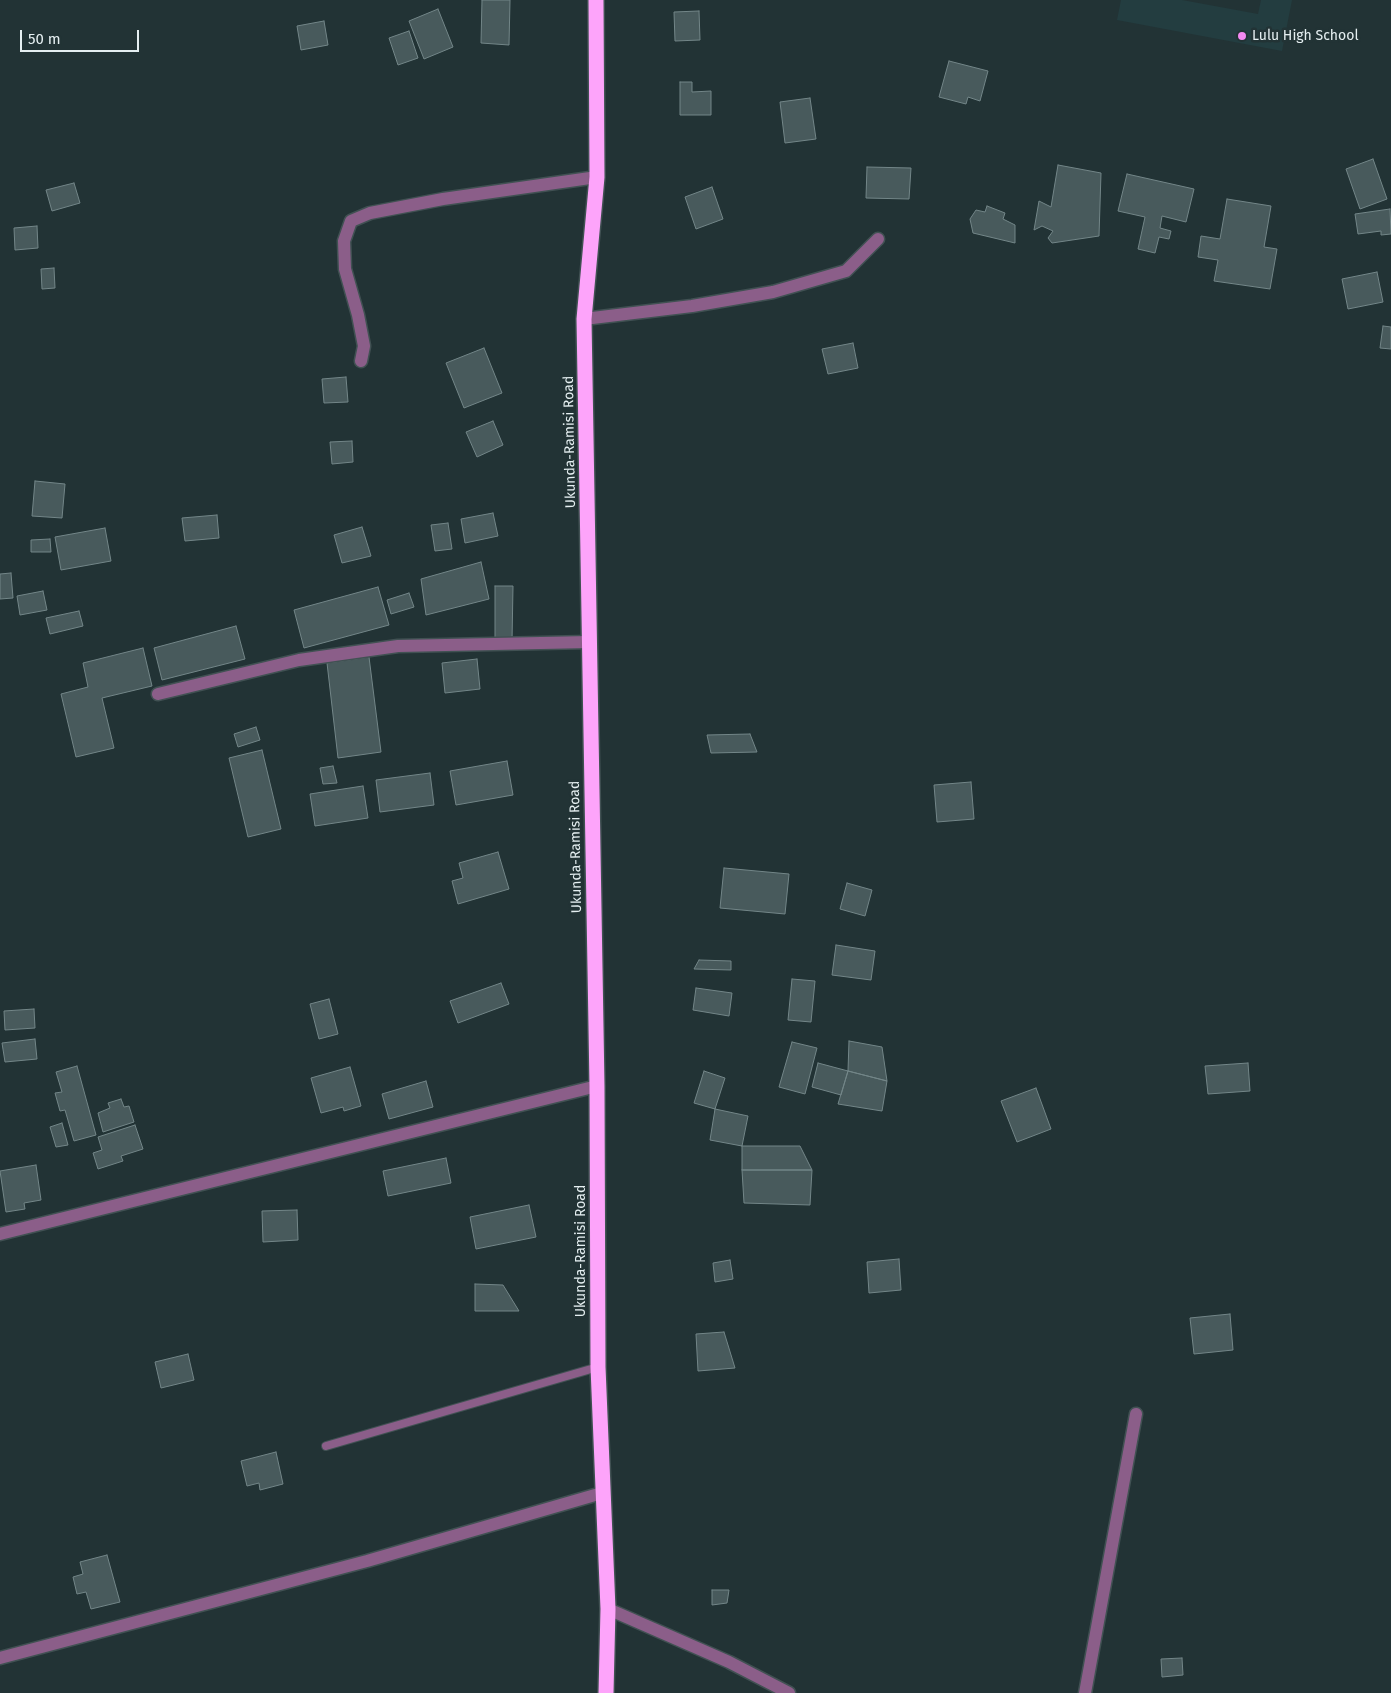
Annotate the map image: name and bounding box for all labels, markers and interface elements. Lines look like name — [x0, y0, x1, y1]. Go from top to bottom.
scale bar — [22, 20, 141, 52]
place label: Lulu High School — [1252, 28, 1359, 44]
text: 50 m — [28, 30, 61, 48]
marker: Lulu High School — [1236, 30, 1248, 42]
street label: Ukunda-Ramisi Road — [560, 376, 580, 508]
street label: Ukunda-Ramisi Road — [566, 781, 586, 913]
street label: Ukunda-Ramisi Road — [573, 1185, 589, 1317]

